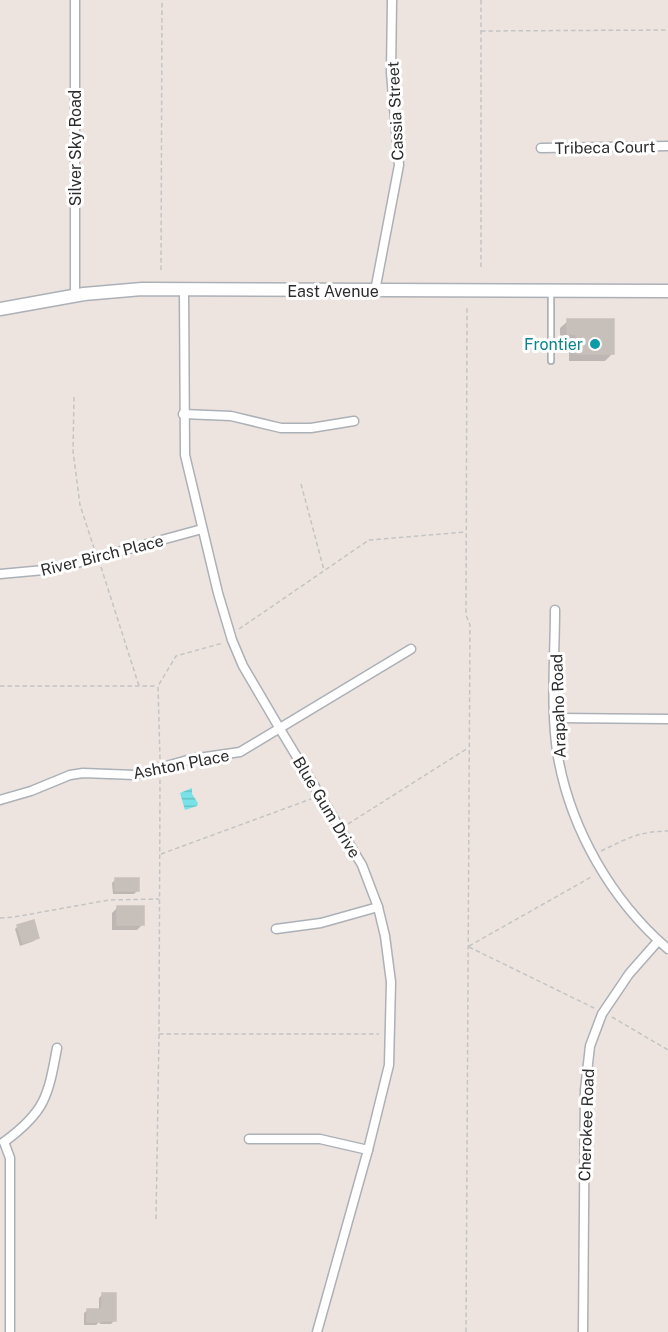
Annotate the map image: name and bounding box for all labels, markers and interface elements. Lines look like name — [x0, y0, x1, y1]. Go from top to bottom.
street label: Cassia Street — [383, 61, 408, 161]
street label: Silver Sky Road — [66, 90, 85, 206]
street label: Tribeca Court — [554, 137, 656, 158]
street label: East Avenue — [287, 282, 379, 301]
place label: Frontier — [524, 335, 583, 354]
marker: Frontier — [588, 337, 602, 351]
street label: River Birch Place — [39, 531, 166, 580]
street label: Arapaho Road — [547, 653, 570, 758]
street label: Ashton Place — [131, 746, 231, 783]
street label: Blue Gum Drive — [289, 753, 364, 861]
street label: Cherokee Road — [575, 1068, 598, 1182]

